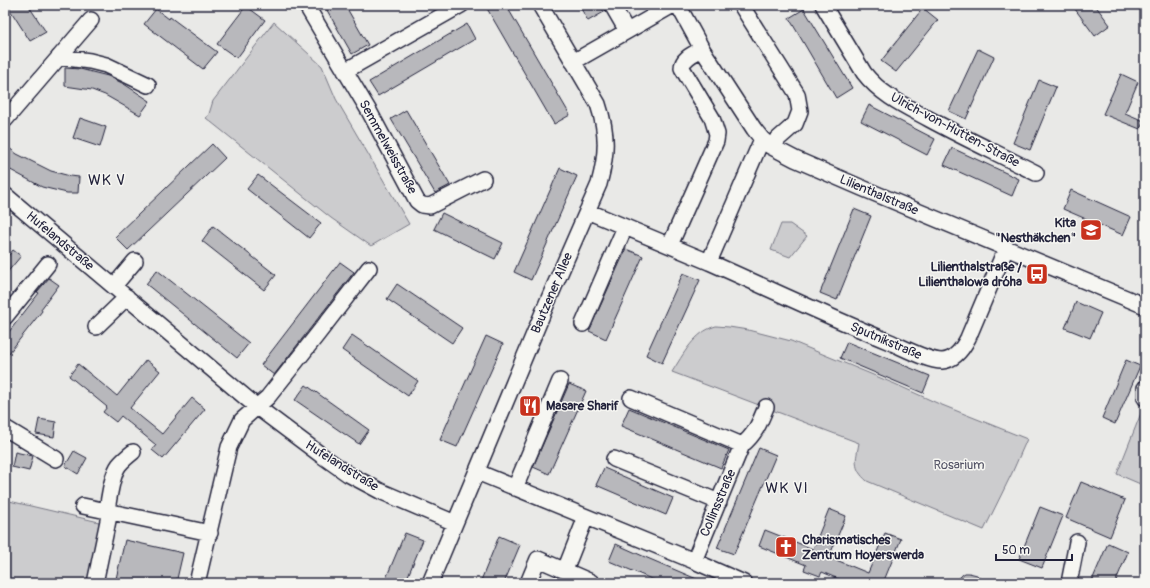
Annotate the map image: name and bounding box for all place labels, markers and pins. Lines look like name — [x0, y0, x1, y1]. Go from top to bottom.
place label: Kita "Nesthäkchen" — [995, 215, 1076, 246]
school or university icon: Kita "Nesthäkchen" — [1078, 217, 1104, 243]
place label: Lilienthalstraße / Lilienthalowa dróha — [918, 259, 1022, 290]
bus stop icon: Lilienthalstraße / Lilienthalowa dróha — [1024, 261, 1050, 287]
restaurant icon: Masare Sharif — [517, 393, 543, 419]
place label: Masare Sharif — [546, 398, 620, 414]
place label: Charismatisches Zentrum Hoyerswerda — [802, 532, 924, 563]
church icon: Charismatisches Zentrum Hoyerswerda — [773, 534, 799, 560]

